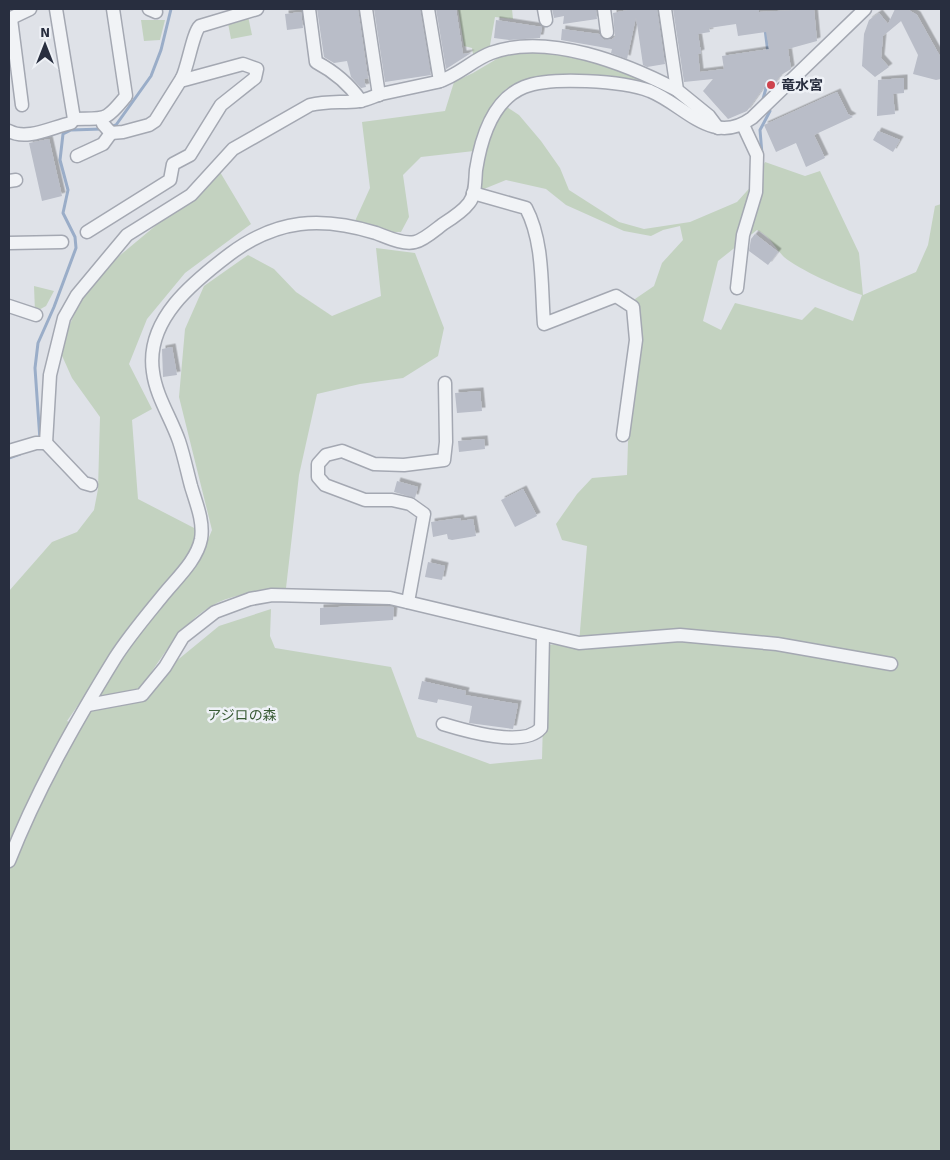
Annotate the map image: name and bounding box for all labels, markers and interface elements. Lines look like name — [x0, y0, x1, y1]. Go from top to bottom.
north arrow — [20, 20, 70, 70]
text: N — [40, 24, 50, 41]
place label: 竜水宮 — [781, 77, 823, 94]
marker: 竜水宮 — [765, 79, 777, 91]
park label: アジロの森 — [207, 707, 277, 724]

